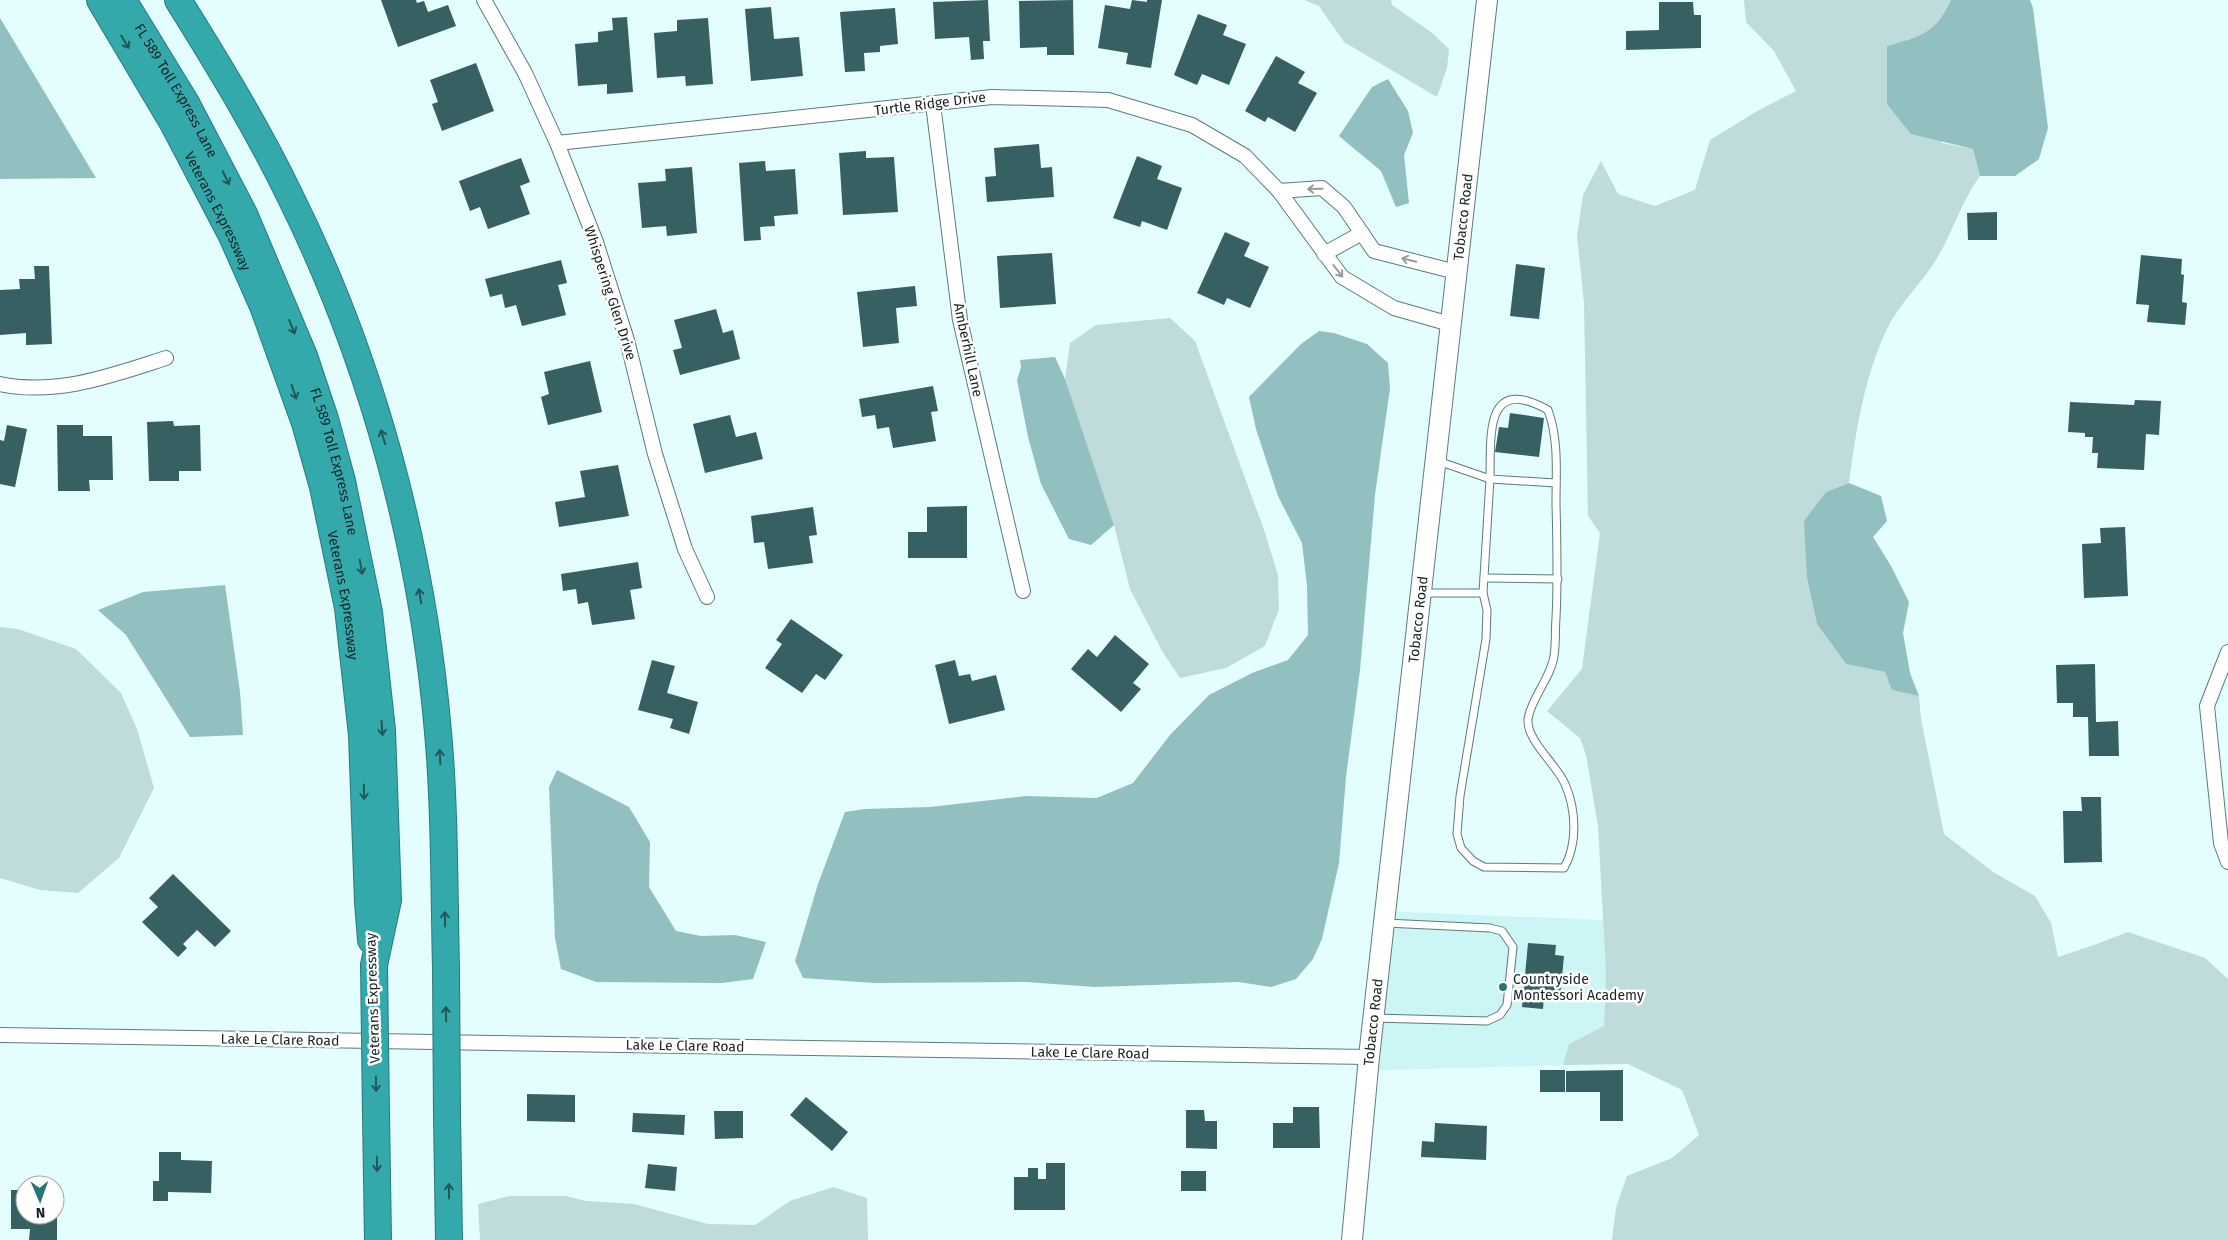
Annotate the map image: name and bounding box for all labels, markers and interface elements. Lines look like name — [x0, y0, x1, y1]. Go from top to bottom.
street label: FL 589 Toll Express Lane — [131, 20, 221, 160]
one-way arrow — [121, 34, 131, 48]
street label: Turtle Ridge Drive — [873, 89, 987, 119]
street label: Veterans Expressway — [181, 149, 255, 273]
one-way arrow — [222, 170, 231, 185]
street label: Tobacco Road — [1449, 173, 1476, 261]
one-way arrow — [1307, 184, 1323, 194]
street label: Whispering Glen Drive — [580, 224, 640, 362]
one-way arrow — [1401, 255, 1417, 264]
one-way arrow — [1332, 264, 1343, 277]
street label: Amberhill Lane — [950, 301, 986, 399]
one-way arrow — [288, 319, 297, 334]
one-way arrow — [290, 384, 299, 400]
street label: FL 589 Toll Express Lane — [307, 385, 361, 537]
one-way arrow — [378, 430, 388, 446]
street label: Veterans Expressway — [324, 529, 362, 661]
one-way arrow — [356, 558, 366, 574]
street label: Tobacco Road — [1405, 575, 1431, 664]
one-way arrow — [415, 588, 425, 604]
one-way arrow — [377, 719, 387, 735]
one-way arrow — [435, 749, 444, 765]
one-way arrow — [360, 784, 369, 800]
one-way arrow — [440, 912, 450, 928]
street label: Veterans Expressway — [362, 932, 384, 1064]
place label: Countryside Montessori Academy — [1513, 971, 1644, 1004]
street label: Tobacco Road — [1360, 978, 1386, 1066]
marker: Countryside Montessori Academy — [1497, 981, 1509, 993]
one-way arrow — [441, 1007, 451, 1023]
street label: Lake Le Clare Road — [220, 1030, 340, 1050]
street label: Lake Le Clare Road — [625, 1036, 745, 1056]
street label: Lake Le Clare Road — [1030, 1043, 1150, 1063]
one-way arrow — [371, 1075, 380, 1091]
one-way arrow — [372, 1156, 382, 1172]
north arrow — [15, 1175, 65, 1225]
one-way arrow — [444, 1184, 453, 1200]
text: N — [35, 1204, 45, 1221]

